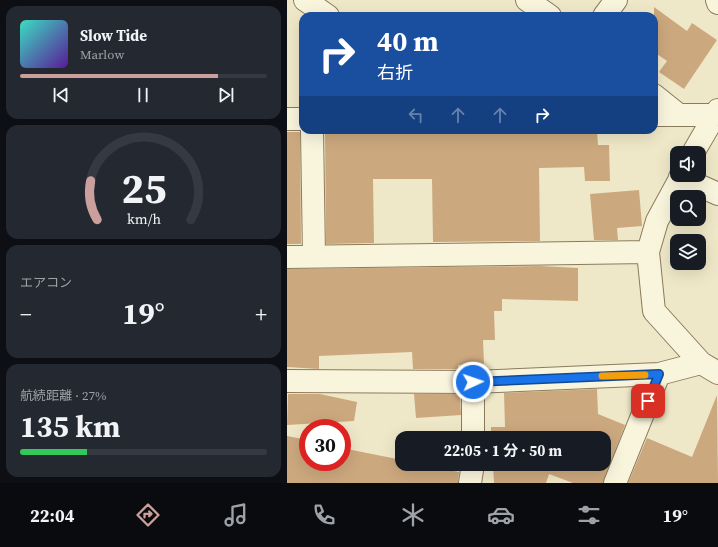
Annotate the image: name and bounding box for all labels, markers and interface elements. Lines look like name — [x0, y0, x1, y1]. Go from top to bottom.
text: 40 m — [377, 22, 439, 60]
text: Slow Tide — [80, 25, 147, 46]
icon: right — [311, 28, 363, 80]
text: Marlow — [80, 46, 124, 63]
text: 右折 — [377, 60, 413, 85]
icon: previous — [50, 84, 72, 106]
icon: pause — [132, 84, 154, 106]
icon: next — [215, 84, 237, 106]
icon: left — [405, 104, 427, 126]
icon: ahead — [447, 104, 469, 126]
icon: ahead — [489, 104, 511, 126]
icon: right — [531, 104, 553, 126]
map controls — [670, 146, 706, 270]
button: sound — [670, 146, 706, 182]
text: 25 — [121, 160, 166, 217]
button: search — [670, 190, 706, 226]
text: km/h — [127, 208, 161, 228]
button: layers — [670, 234, 706, 270]
text: エアコン — [20, 274, 72, 291]
text: 19° — [122, 293, 165, 334]
text: − — [20, 299, 32, 329]
text: + — [255, 299, 267, 329]
position arrow — [452, 361, 494, 403]
pin — [631, 384, 665, 418]
text: 航続距離 · 27% — [20, 387, 106, 404]
icon: arrive — [637, 390, 659, 412]
text: 135 km — [20, 406, 120, 447]
speed limit sign: 30 — [299, 419, 351, 471]
text: 22:05 · 1 分 · 50 m — [444, 440, 562, 461]
icon: directions — [134, 501, 162, 529]
icon: music — [222, 501, 250, 529]
icon: phone — [310, 501, 338, 529]
icon: climate — [399, 501, 427, 529]
icon: car — [487, 501, 515, 529]
icon: filters — [575, 501, 603, 529]
text: 22:04 — [30, 503, 74, 528]
text: 19° — [663, 503, 688, 528]

